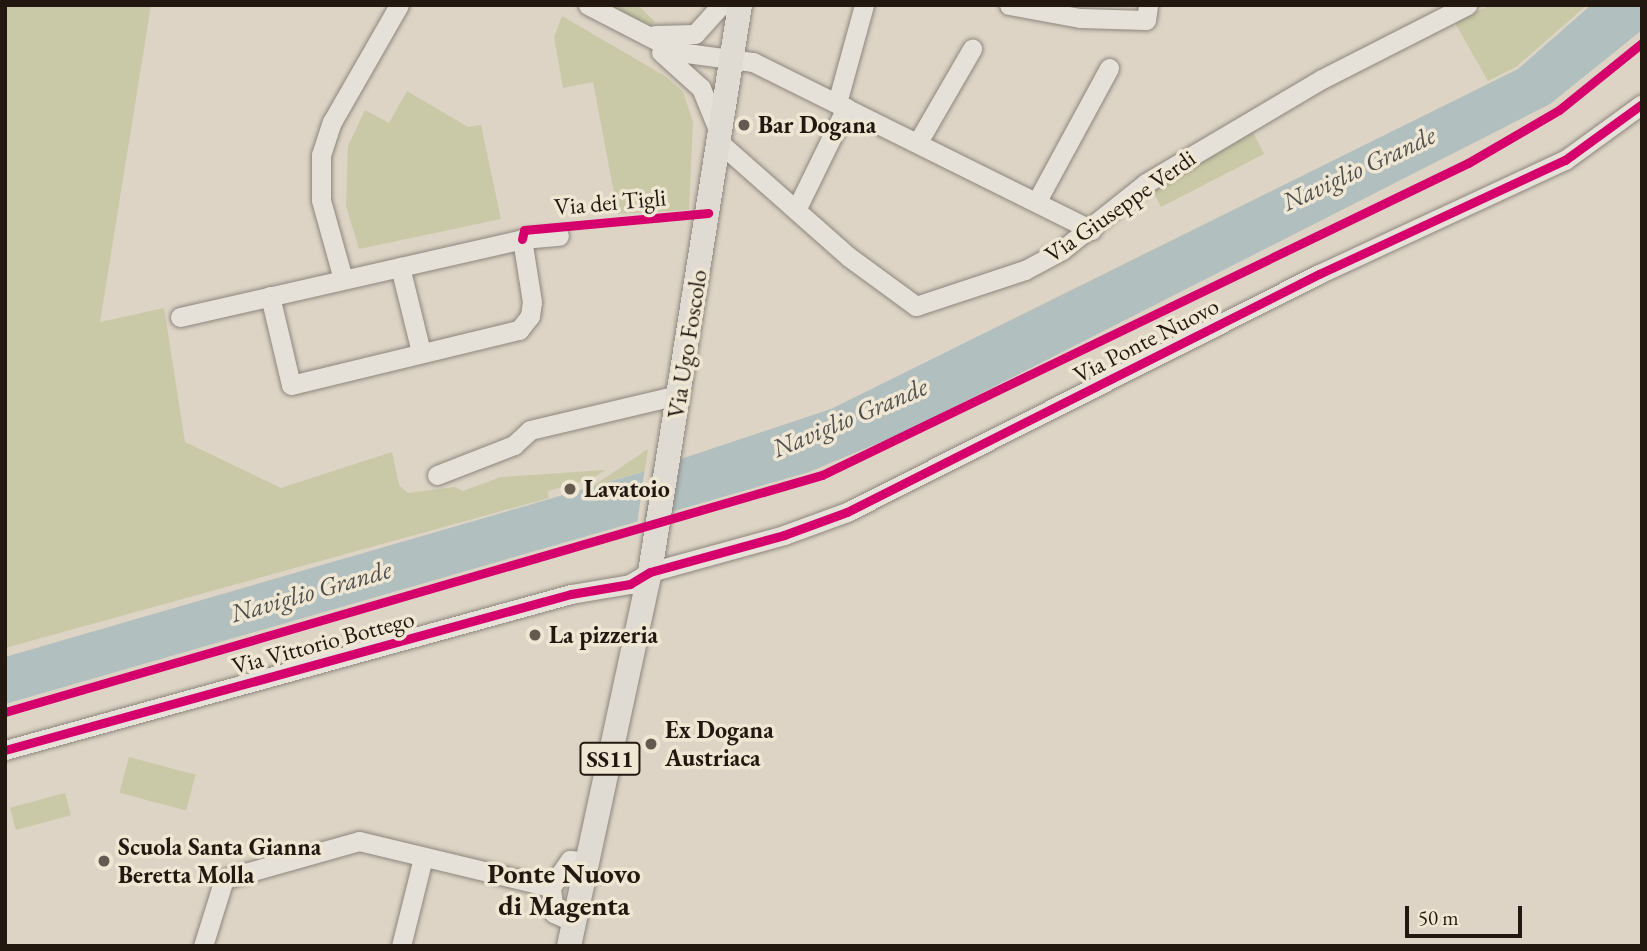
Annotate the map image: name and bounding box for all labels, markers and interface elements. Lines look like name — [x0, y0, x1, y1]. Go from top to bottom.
place label: Bar Dogana — [758, 111, 876, 139]
marker: Bar Dogana — [736, 117, 752, 133]
water label: Naviglio Grande — [1277, 120, 1441, 218]
street label: Via Giuseppe Verdi — [1039, 143, 1201, 269]
street label: Via dei Tigli — [553, 183, 667, 221]
street label: Via Ugo Foscolo — [661, 267, 713, 421]
street label: Via Ponte Nuovo — [1069, 291, 1223, 389]
water label: Naviglio Grande — [768, 371, 932, 465]
place label: Lavatoio — [584, 475, 670, 503]
marker: Lavatoio — [562, 481, 578, 497]
water label: Naviglio Grande — [227, 554, 395, 630]
street label: Via Vittorio Bottego — [229, 604, 417, 680]
place label: La pizzeria — [549, 621, 658, 649]
marker: La pizzeria — [527, 627, 543, 643]
place label: Ex Dogana Austriaca — [665, 716, 774, 772]
marker: Ex Dogana Austriaca — [643, 736, 659, 752]
road number: SS11 — [578, 740, 642, 778]
place label: Scuola Santa Gianna Beretta Molla — [118, 833, 321, 889]
marker: Scuola Santa Gianna Beretta Molla — [96, 853, 112, 869]
district label: Ponte Nuovo di Magenta — [487, 856, 641, 922]
scale bar — [1409, 892, 1526, 936]
text: 50 m — [1418, 904, 1459, 931]

